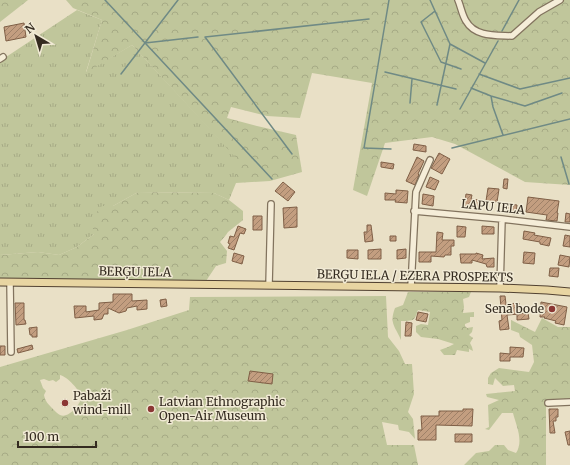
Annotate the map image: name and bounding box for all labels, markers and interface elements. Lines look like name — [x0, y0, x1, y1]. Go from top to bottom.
north arrow — [16, 16, 56, 56]
text: N — [22, 20, 38, 36]
street label: LAPU IELA — [461, 196, 526, 217]
street label: BERĢU IELA — [99, 263, 172, 281]
street label: BERĢU IELA / EZERA PROSPEKTS — [317, 266, 513, 286]
place label: Senā bode — [485, 301, 544, 316]
marker: Senā bode — [547, 304, 557, 314]
place label: Pabaži wind-mill — [72, 388, 131, 417]
place label: Latvian Ethnographic Open-Air Museum — [159, 394, 285, 423]
marker: Pabaži wind-mill — [60, 398, 70, 408]
marker: Latvian Ethnographic Open-Air Museum — [146, 404, 156, 414]
scale bar — [18, 423, 96, 449]
text: 100 m — [24, 429, 59, 444]

